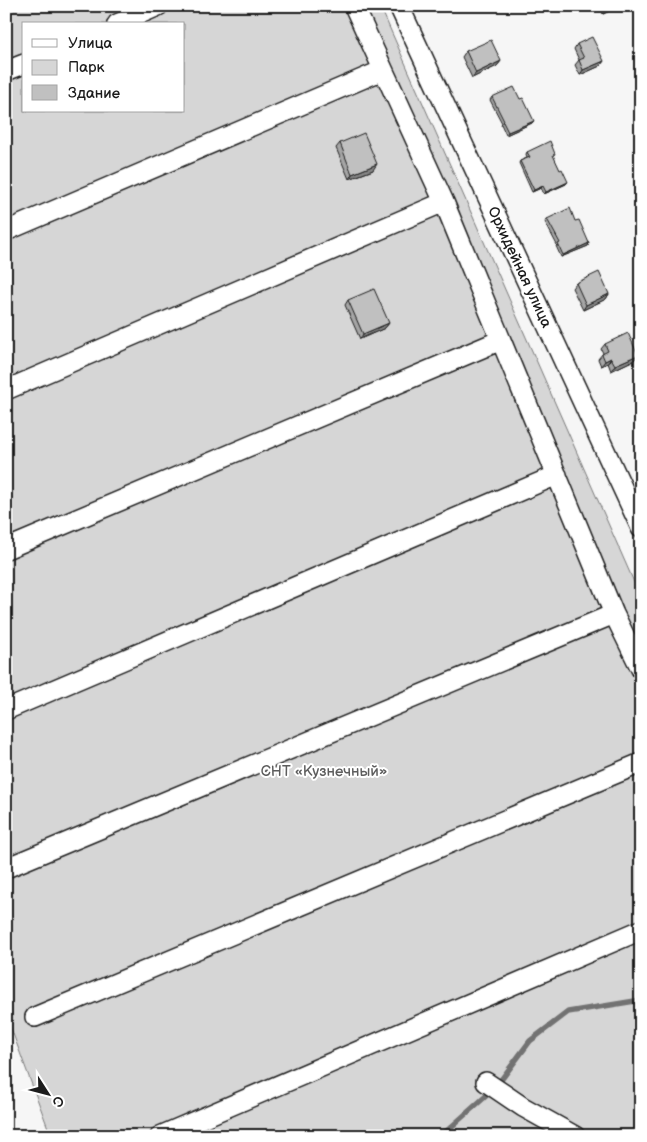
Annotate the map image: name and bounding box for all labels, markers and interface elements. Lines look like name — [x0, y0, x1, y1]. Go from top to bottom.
legend — [22, 22, 185, 112]
text: Улица — [68, 34, 113, 53]
text: Парк — [68, 58, 105, 77]
text: Здание — [68, 84, 120, 103]
street label: Орхидейная улица — [483, 204, 556, 331]
park label: СНТ «Кузнечный» — [261, 762, 387, 781]
north arrow — [22, 1070, 72, 1120]
text: С — [48, 1092, 68, 1110]

